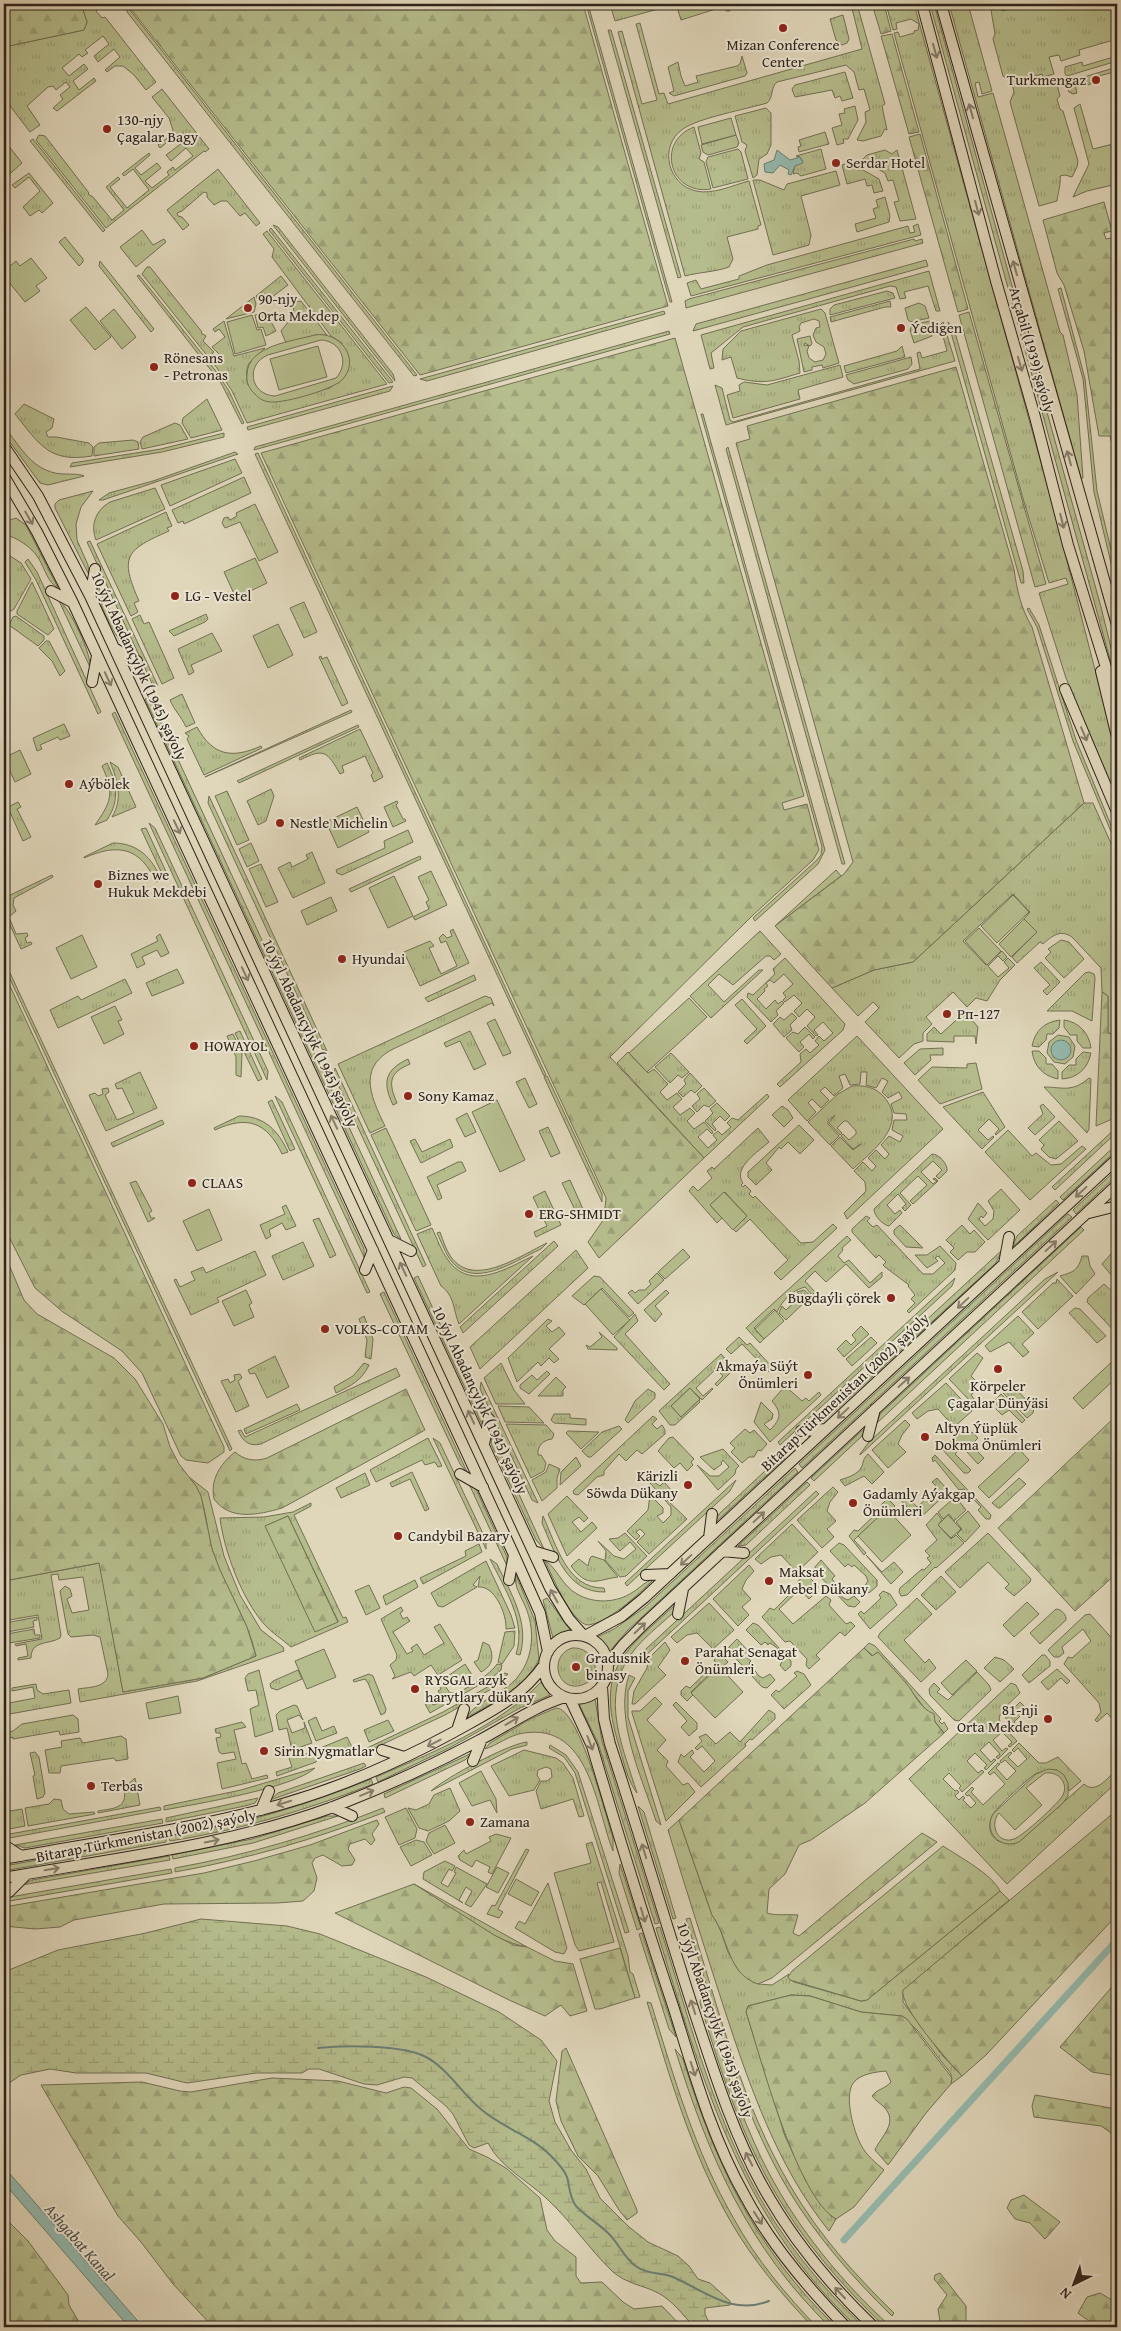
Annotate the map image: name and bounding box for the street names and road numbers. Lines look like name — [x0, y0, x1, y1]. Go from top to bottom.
street label: Arçabil (1939) şaýoly — [1004, 284, 1061, 416]
street label: 10 ýyl Abadançylyk (1945) şaýoly — [86, 568, 193, 764]
street label: 10 ýyl Abadançylyk (1945) şaýoly — [257, 935, 364, 1131]
street label: 10 ýyl Abadançylyk (1945) şaýoly — [427, 1302, 534, 1498]
street label: Bitarap Türkmenistan (2002) şaýoly — [756, 1307, 934, 1476]
street label: Bitarap Türkmenistan (2002) şaýoly — [34, 1804, 258, 1867]
street label: 10 ýyl Abadançylyk (1945) şaýoly — [672, 1919, 759, 2121]

